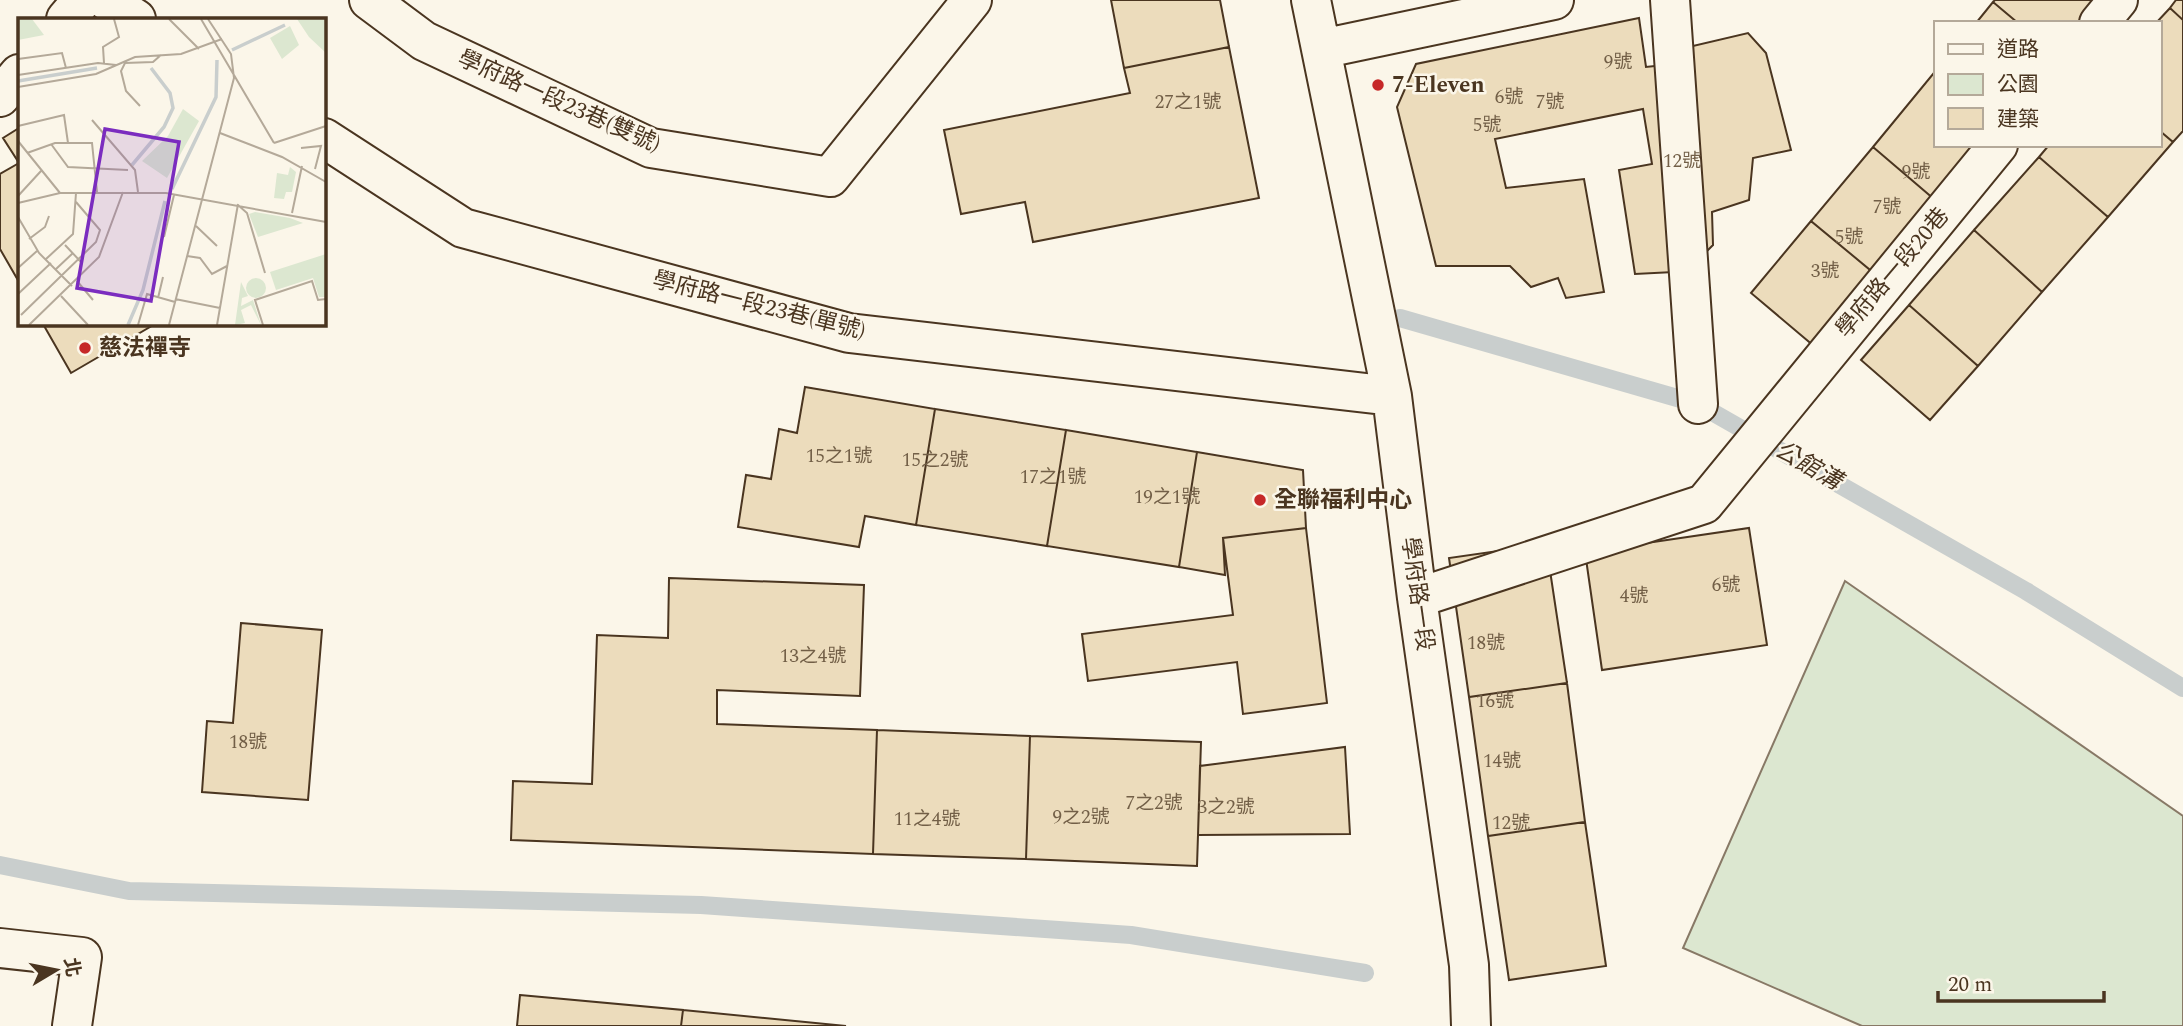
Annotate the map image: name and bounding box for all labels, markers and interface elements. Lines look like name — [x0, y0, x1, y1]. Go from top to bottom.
inset map — [18, 18, 326, 326]
legend — [1934, 21, 2162, 147]
text: 道路 — [1997, 34, 2039, 66]
street label: 學府路一段23巷(雙號) — [452, 42, 666, 162]
house number: 9號 — [1604, 48, 1632, 77]
place label: 7-Eleven — [1392, 68, 1485, 103]
text: 公園 — [1997, 69, 2039, 101]
marker: 7-Eleven — [1370, 77, 1386, 93]
house number: 6號 — [1495, 83, 1523, 112]
house number: 27之1號 — [1155, 88, 1221, 117]
house number: 7號 — [1536, 88, 1564, 117]
text: 建築 — [1997, 104, 2039, 136]
house number: 5號 — [1473, 111, 1501, 140]
house number: 12號 — [1663, 147, 1701, 176]
house number: 9號 — [1902, 158, 1930, 187]
house number: 7號 — [1873, 193, 1901, 222]
street label: 學府路一段20巷 — [1828, 200, 1958, 346]
house number: 5號 — [1835, 223, 1863, 252]
house number: 3號 — [1811, 257, 1839, 286]
street label: 學府路一段23巷(單號) — [649, 263, 869, 349]
place label: 慈法禪寺 — [99, 331, 191, 366]
marker: 慈法禪寺 — [77, 340, 93, 356]
water label: 公館溝 — [1768, 432, 1851, 501]
house number: 15之1號 — [806, 442, 872, 471]
house number: 15之2號 — [902, 446, 968, 475]
house number: 17之1號 — [1020, 463, 1086, 492]
house number: 19之1號 — [1134, 483, 1200, 512]
place label: 全聯福利中心 — [1274, 483, 1412, 518]
marker: 全聯福利中心 — [1252, 492, 1268, 508]
street label: 學府路一段 — [1392, 535, 1442, 653]
house number: 6號 — [1712, 571, 1740, 600]
house number: 4號 — [1620, 582, 1648, 611]
house number: 18號 — [1467, 629, 1505, 658]
house number: 13之4號 — [780, 642, 846, 671]
house number: 16號 — [1476, 687, 1514, 716]
house number: 18號 — [229, 728, 267, 757]
house number: 14號 — [1483, 747, 1521, 776]
house number: 7之2號 — [1125, 789, 1183, 818]
house number: 3之2號 — [1197, 793, 1255, 822]
house number: 9之2號 — [1052, 803, 1110, 832]
house number: 11之4號 — [894, 805, 960, 834]
house number: 12號 — [1492, 809, 1530, 838]
north arrow — [21, 935, 91, 1005]
text: 北 — [55, 955, 87, 979]
scale bar — [1938, 960, 2104, 1004]
text: 20 m — [1948, 969, 1992, 1001]

